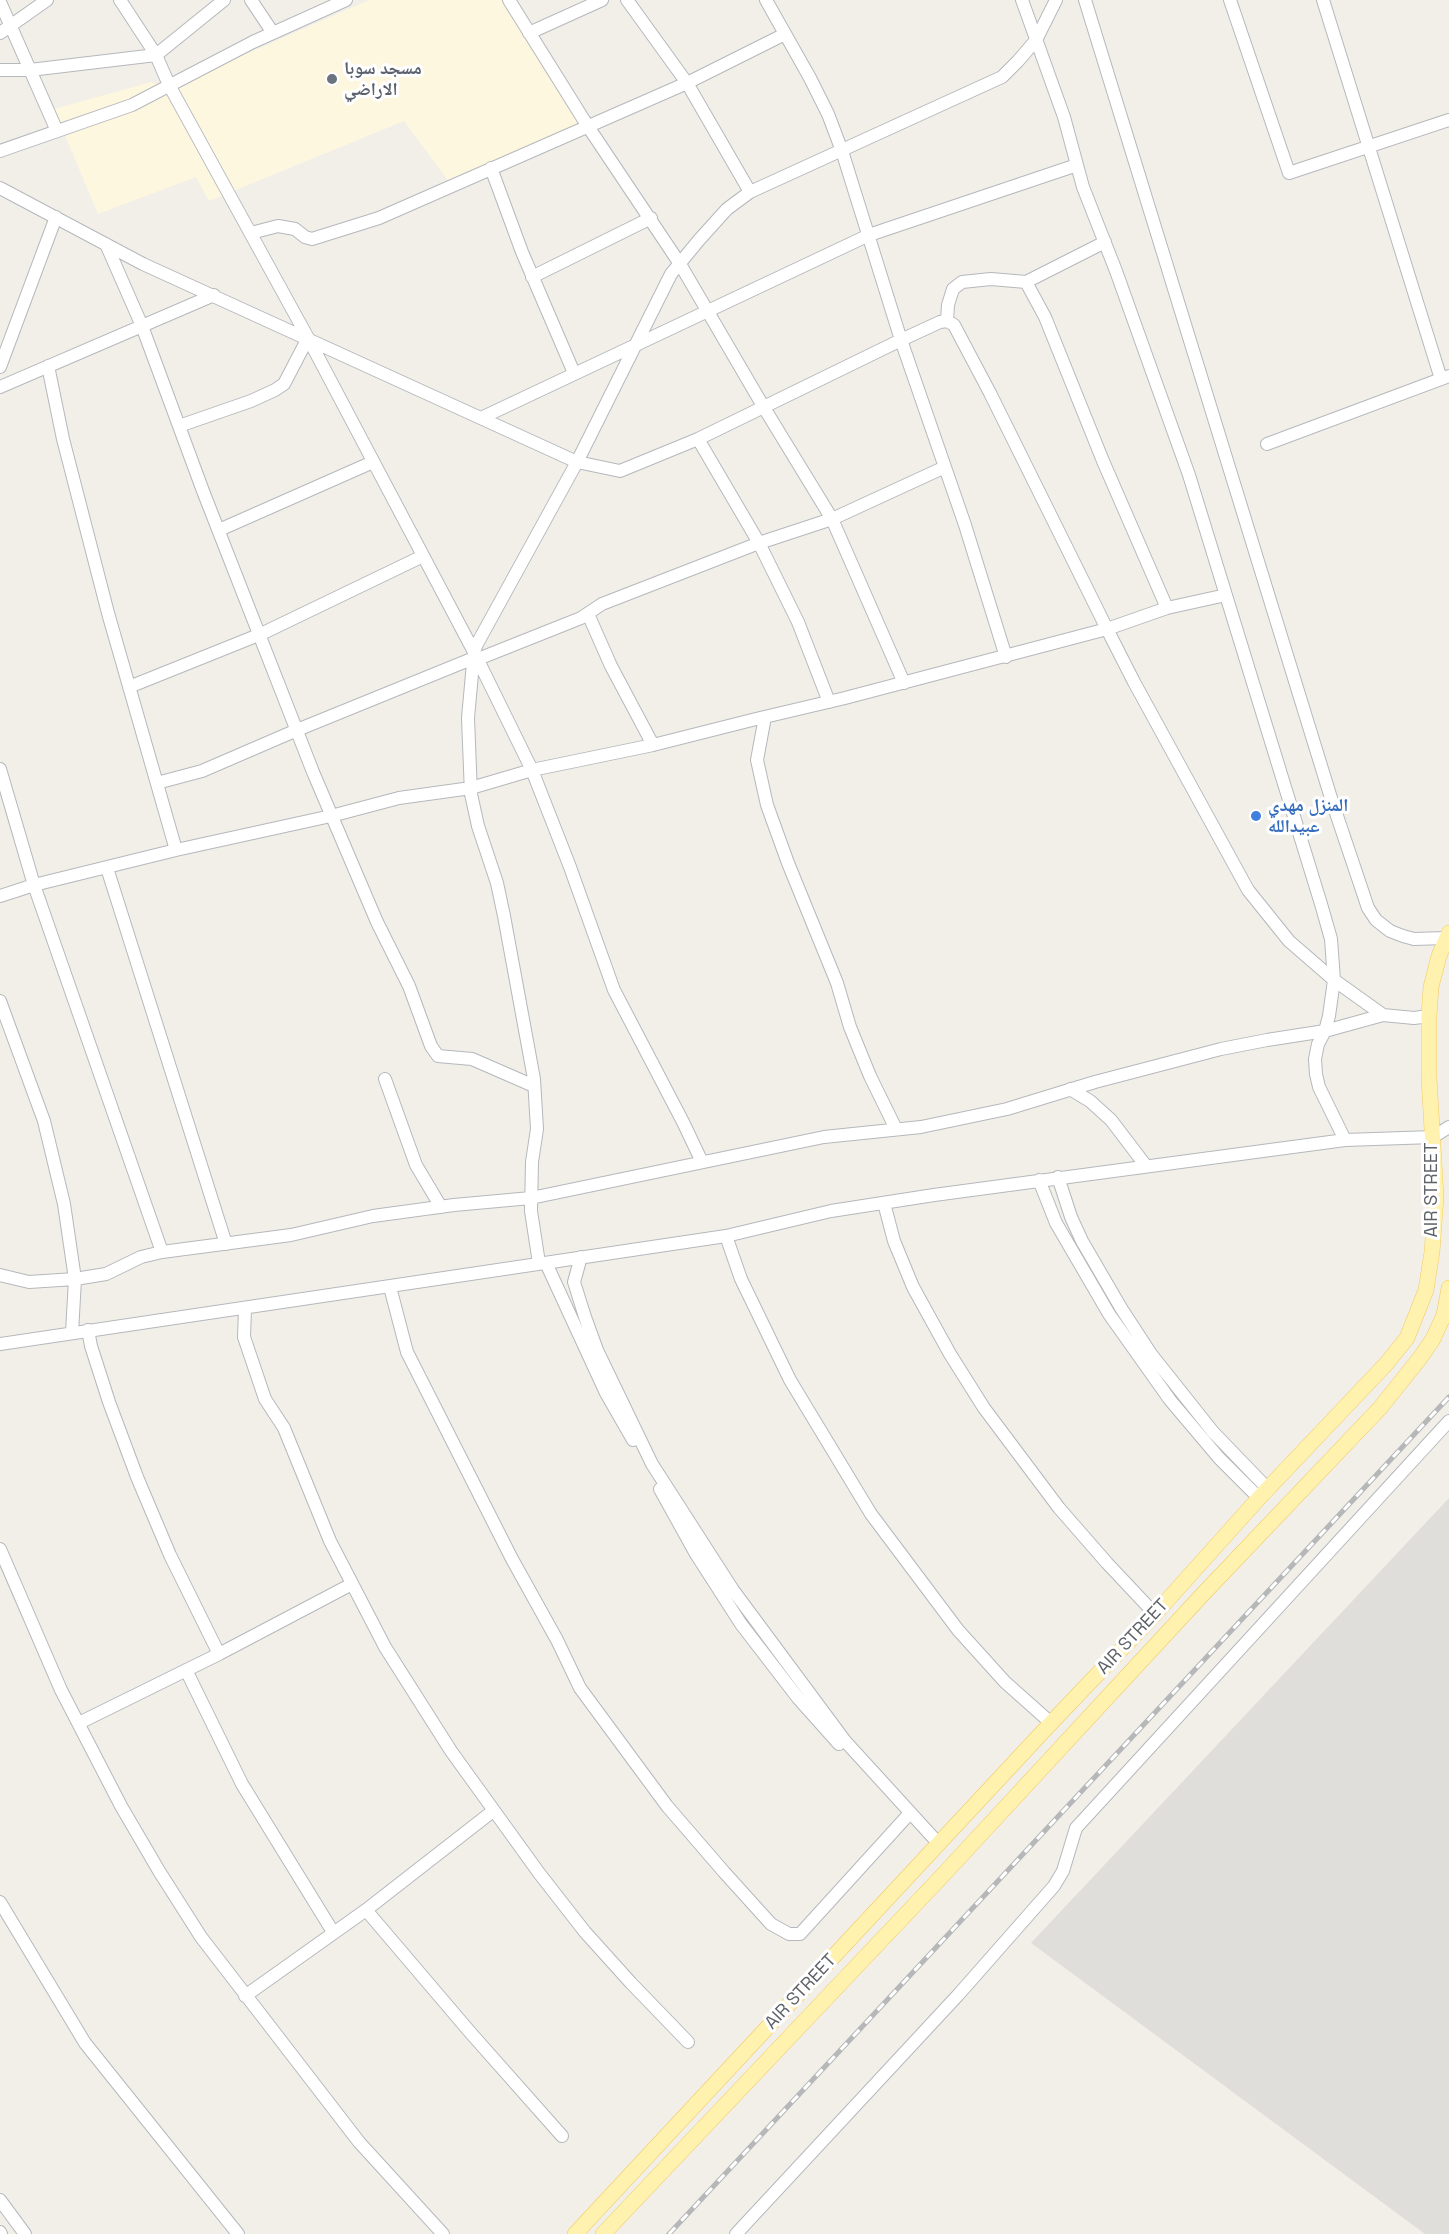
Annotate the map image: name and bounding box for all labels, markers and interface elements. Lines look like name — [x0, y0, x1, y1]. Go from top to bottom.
place label: مسجد سوبا الاراضي — [344, 58, 422, 100]
marker: مسجد سوبا الاراضي — [325, 72, 339, 86]
place label: المنزل مهدي عبيدالله — [1268, 795, 1348, 838]
marker: المنزل مهدي عبيدالله — [1249, 809, 1263, 823]
street label: AIR STREET — [1421, 1142, 1443, 1238]
street label: AIR STREET — [1093, 1595, 1173, 1679]
street label: AIR STREET — [761, 1950, 841, 2034]

